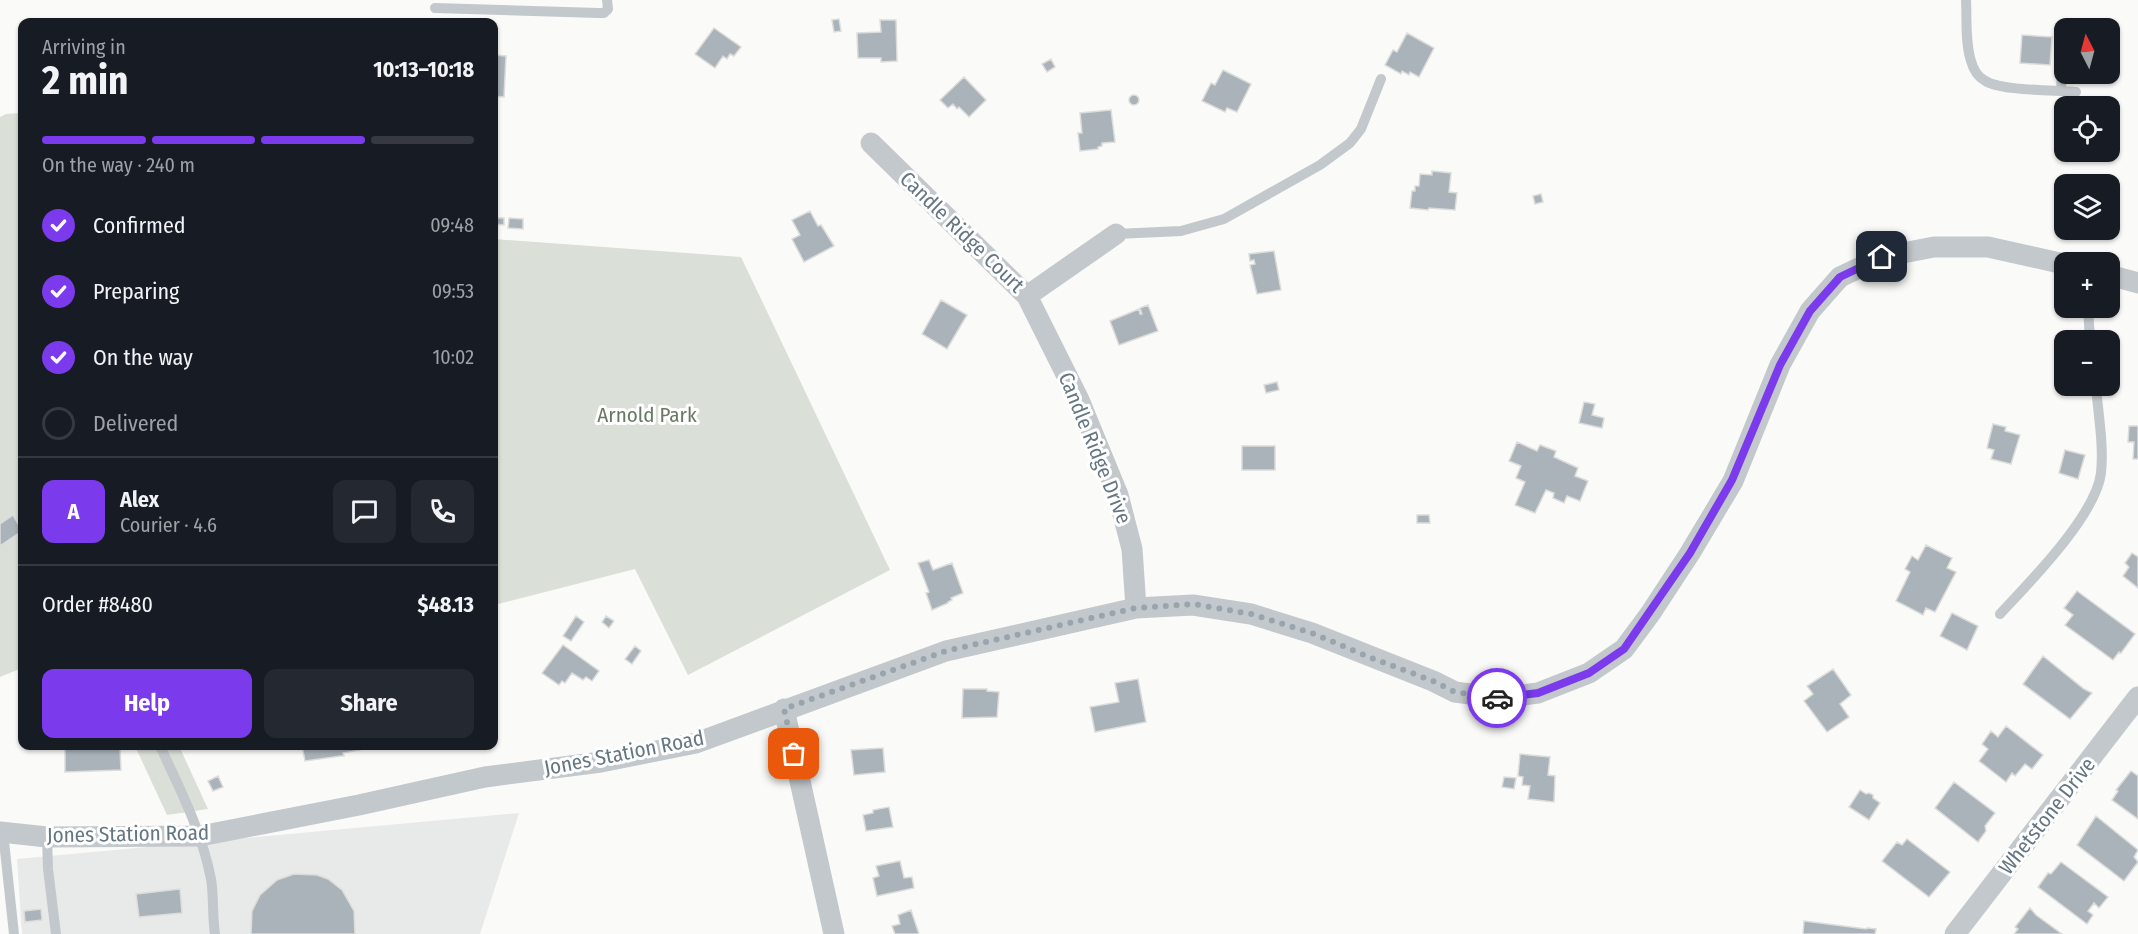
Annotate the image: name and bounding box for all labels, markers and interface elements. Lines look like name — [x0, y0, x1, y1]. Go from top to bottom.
north arrow — [2054, 18, 2120, 84]
map controls — [2054, 18, 2120, 396]
text: Arriving in — [42, 35, 126, 59]
text: 10:13–10:18 — [373, 56, 474, 83]
text: 2 min — [42, 58, 128, 104]
button: locate — [2054, 96, 2120, 162]
text: On the way · 240 m — [42, 153, 195, 177]
street label: Candle Ridge Court — [894, 166, 1030, 298]
button: layers — [2054, 174, 2120, 240]
icon: check — [42, 209, 75, 242]
text: Confirmed — [93, 212, 186, 239]
text: 09:48 — [430, 213, 474, 237]
pin — [1856, 231, 1907, 282]
icon: home — [1865, 240, 1898, 273]
button: + — [2054, 252, 2120, 318]
icon: check — [42, 275, 75, 308]
text: Preparing — [93, 278, 179, 305]
text: 09:53 — [432, 279, 474, 303]
button: − — [2054, 330, 2120, 396]
icon: check — [42, 341, 75, 374]
text: On the way — [93, 344, 193, 371]
text: 10:02 — [433, 345, 474, 369]
street label: Candle Ridge Drive — [1053, 368, 1137, 528]
park label: Arnold Park — [597, 402, 697, 428]
text: Delivered — [93, 410, 178, 437]
button: chat — [333, 480, 396, 543]
button: phone — [411, 480, 474, 543]
text: Alex — [120, 486, 159, 513]
text: A — [68, 498, 79, 525]
text: Courier · 4.6 — [120, 513, 217, 537]
text: Order #8480 — [42, 591, 153, 618]
text: $48.13 — [418, 591, 474, 618]
courier — [1467, 668, 1527, 728]
button: Help — [42, 669, 252, 738]
button: Share — [264, 669, 474, 738]
icon: car — [1481, 682, 1514, 715]
street label: Jones Station Road — [542, 725, 706, 781]
pin — [768, 728, 819, 779]
icon: bag — [777, 737, 810, 770]
street label: Whetstone Drive — [1993, 752, 2101, 880]
street label: Jones Station Road — [47, 820, 209, 848]

